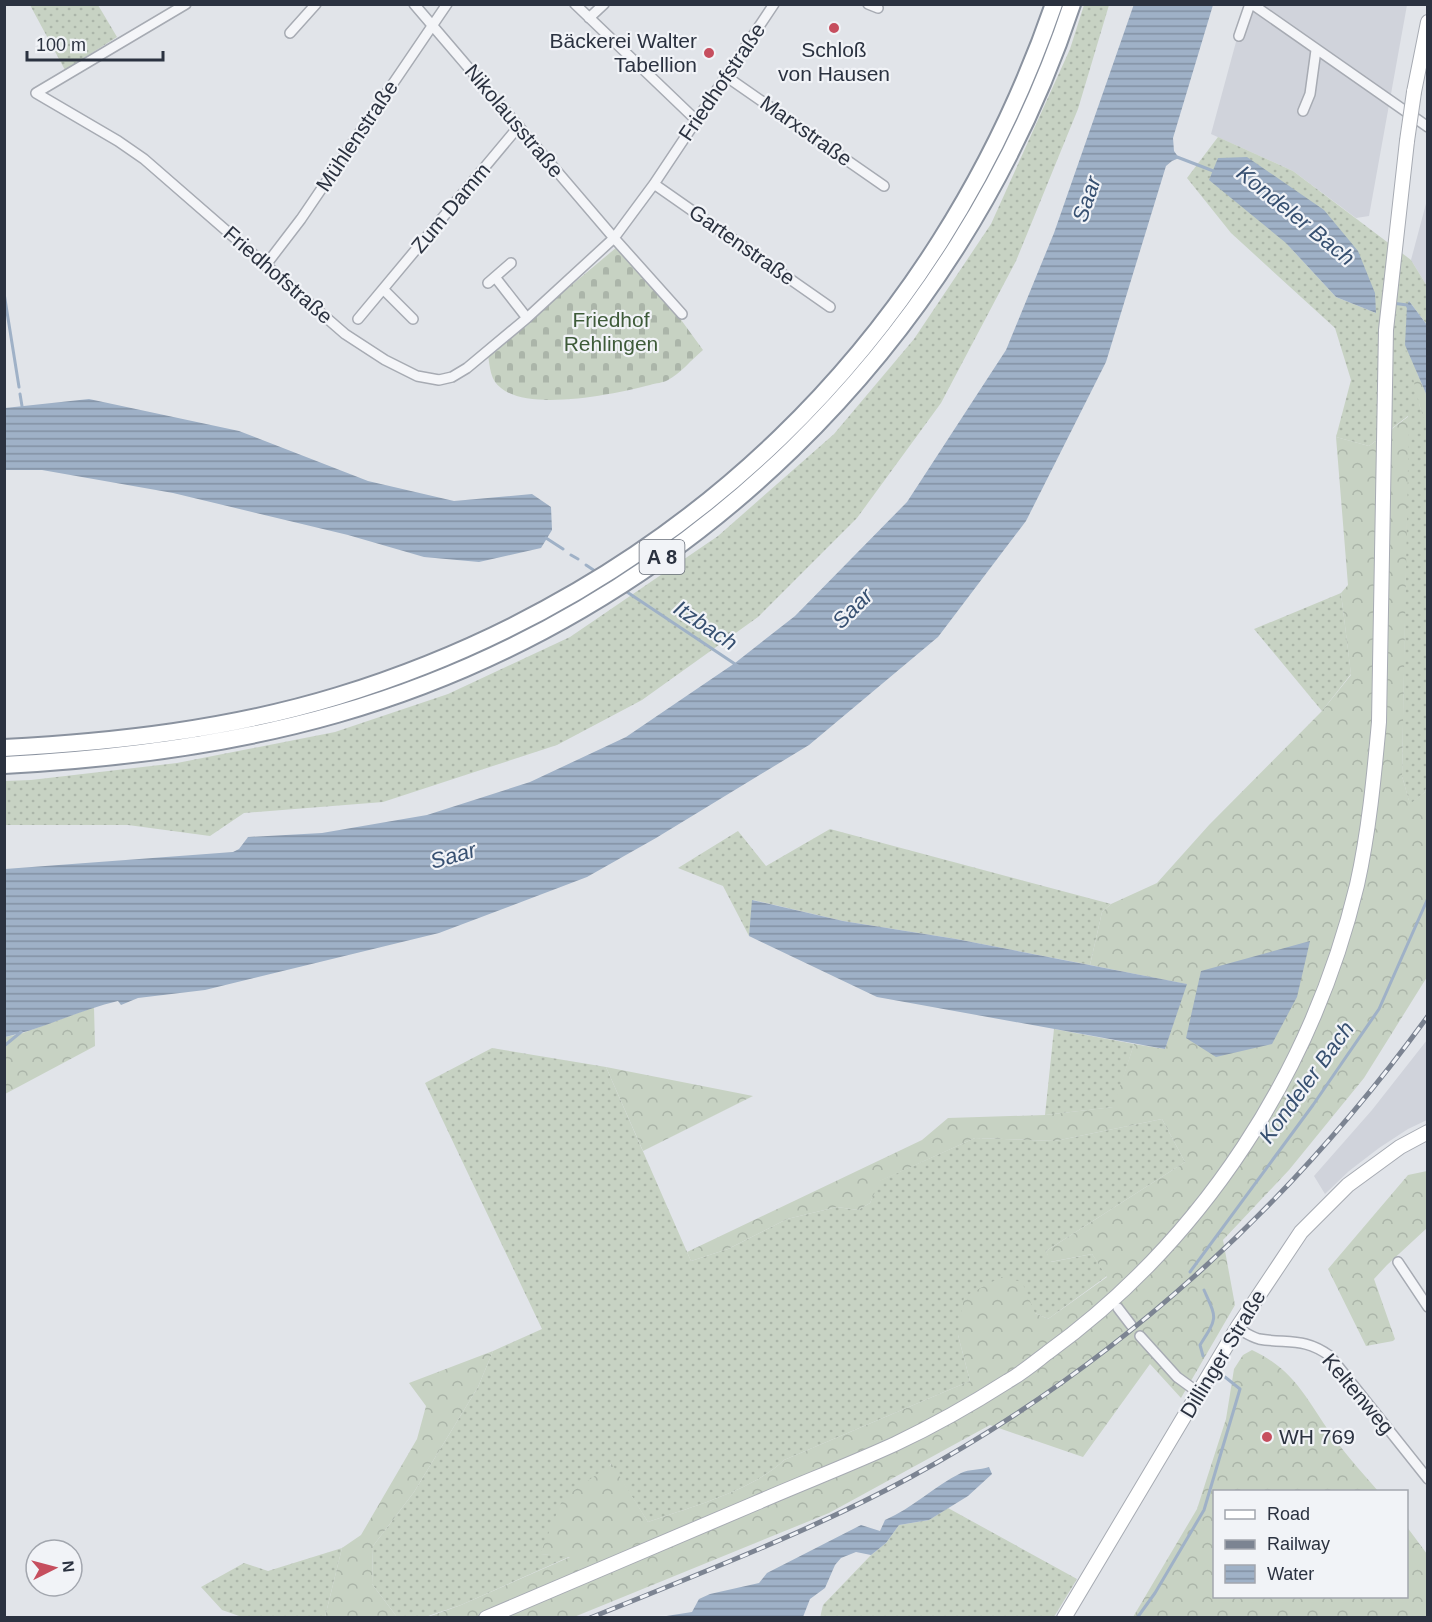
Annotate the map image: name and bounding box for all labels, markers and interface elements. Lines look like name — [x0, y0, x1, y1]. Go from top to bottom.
street label: Friedhofstraße — [674, 19, 769, 145]
marker: Schloß von Hausen — [827, 21, 841, 35]
scale bar — [27, 24, 164, 62]
place label: Bäckerei Walter Tabellion — [550, 29, 697, 76]
text: 100 m — [36, 35, 86, 55]
place label: Schloß von Hausen — [778, 38, 890, 85]
marker: Bäckerei Walter Tabellion — [702, 46, 716, 60]
street label: Nikolausstraße — [461, 60, 568, 182]
street label: Mühlenstraße — [311, 76, 402, 195]
street label: Marxstraße — [756, 91, 856, 170]
street label: Zum Damm — [407, 158, 495, 257]
water label: Kondeler Bach — [1232, 160, 1360, 271]
water label: Saar — [1067, 172, 1106, 225]
street label: Gartenstraße — [685, 200, 800, 289]
street label: Friedhofstraße — [219, 221, 337, 328]
park label: Friedhof Rehlingen — [564, 308, 658, 355]
road number: A 8 — [640, 540, 684, 574]
water label: Saar — [827, 582, 879, 634]
water label: Itzbach — [669, 595, 742, 656]
water label: Saar — [427, 837, 481, 874]
water label: Kondeler Bach — [1254, 1017, 1359, 1148]
street label: Dillinger Straße — [1175, 1286, 1270, 1422]
street label: Keltenweg — [1318, 1349, 1399, 1439]
place label: WH 769 — [1279, 1425, 1355, 1448]
marker: WH 769 — [1260, 1430, 1274, 1444]
legend — [1213, 1490, 1408, 1598]
text: Road — [1267, 1504, 1310, 1524]
text: Railway — [1267, 1534, 1330, 1554]
north arrow — [24, 1538, 84, 1598]
text: N — [59, 1560, 77, 1573]
text: Water — [1267, 1564, 1314, 1584]

